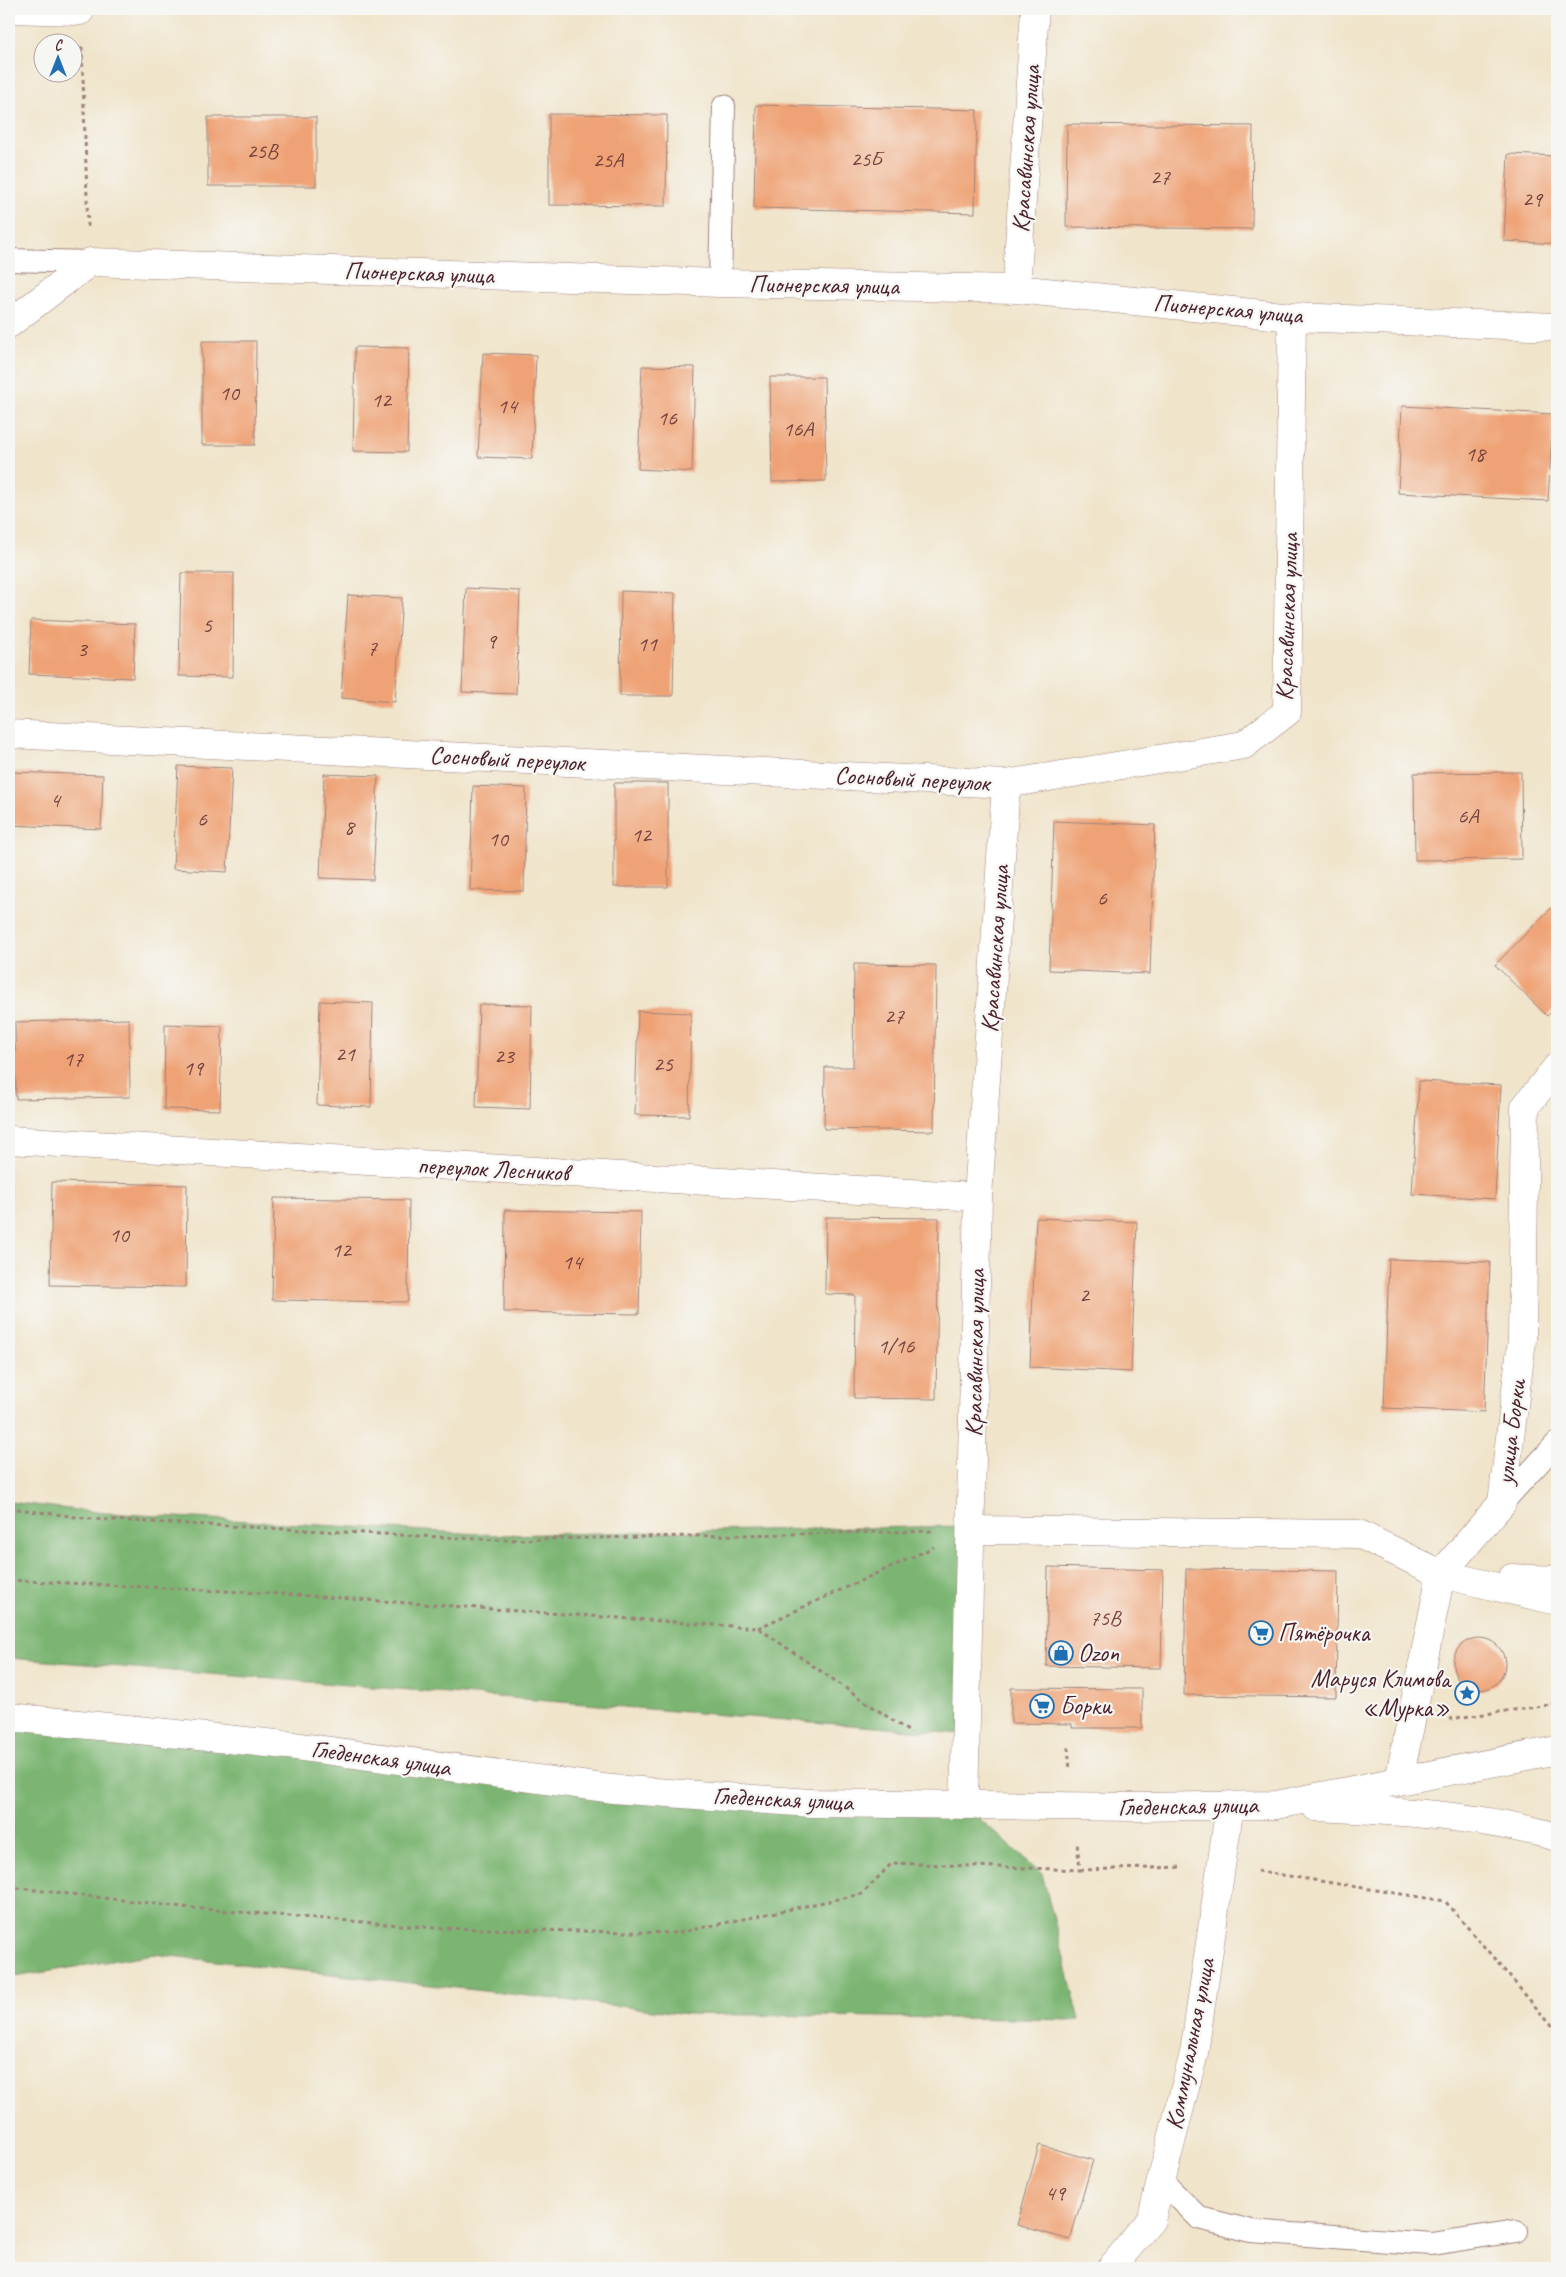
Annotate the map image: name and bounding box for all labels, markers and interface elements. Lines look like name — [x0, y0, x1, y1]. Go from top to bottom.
north arrow — [32, 32, 82, 82]
text: С — [55, 37, 64, 54]
street label: Красавинская улица — [1004, 62, 1048, 234]
house number: 25В — [246, 137, 279, 165]
house number: 25Б — [851, 145, 885, 173]
house number: 25А — [593, 146, 624, 174]
house number: 27 — [1150, 163, 1171, 191]
house number: 29 — [1522, 185, 1544, 213]
street label: Пионерская улица — [344, 254, 496, 292]
street label: Пионерская улица — [749, 268, 901, 302]
street label: Пионерская улица — [1152, 287, 1306, 332]
house number: 10 — [219, 379, 241, 407]
house number: 12 — [371, 386, 393, 414]
house number: 14 — [497, 392, 519, 420]
house number: 16 — [657, 404, 678, 432]
house number: 16А — [783, 415, 814, 443]
house number: 18 — [1465, 440, 1487, 468]
street label: Красавинская улица — [1268, 531, 1306, 701]
house number: 5 — [202, 611, 213, 639]
house number: 9 — [486, 627, 498, 655]
house number: 11 — [637, 630, 658, 658]
house number: 7 — [367, 634, 378, 662]
house number: 3 — [77, 635, 89, 663]
street label: Сосновый переулок — [429, 739, 588, 779]
street label: Сосновый переулок — [834, 759, 993, 799]
house number: 4 — [50, 786, 62, 814]
house number: 6А — [1458, 802, 1479, 830]
house number: 6 — [197, 805, 208, 833]
house number: 8 — [344, 813, 356, 841]
house number: 12 — [631, 821, 653, 849]
house number: 10 — [488, 825, 510, 853]
street label: Красавинская улица — [973, 862, 1017, 1034]
house number: 6 — [1097, 884, 1108, 912]
house number: 27 — [884, 1002, 905, 1030]
house number: 21 — [335, 1040, 356, 1068]
house number: 23 — [494, 1042, 516, 1070]
house number: 17 — [63, 1045, 84, 1073]
house number: 25 — [653, 1050, 674, 1078]
house number: 19 — [183, 1054, 205, 1082]
street label: переулок Лесников — [417, 1149, 574, 1189]
house number: 10 — [109, 1221, 131, 1249]
house number: 12 — [331, 1236, 353, 1264]
house number: 14 — [562, 1248, 584, 1276]
street label: Красавинская улица — [958, 1267, 992, 1437]
house number: 2 — [1079, 1281, 1091, 1309]
house number: 1/16 — [878, 1332, 916, 1360]
street label: улица Борки — [1488, 1376, 1534, 1488]
house number: 75В — [1089, 1604, 1122, 1632]
place label: Пятёрочка — [1278, 1617, 1372, 1649]
supermarket icon: Пятёрочка — [1248, 1620, 1274, 1646]
place label: Ozon — [1078, 1637, 1120, 1669]
shop icon: Ozon — [1048, 1640, 1074, 1666]
place label: Маруся Климова «Мурка» — [1311, 1663, 1453, 1724]
place icon: Маруся Климова «Мурка» — [1454, 1680, 1480, 1706]
place label: Борки — [1060, 1690, 1113, 1722]
supermarket icon: Борки — [1029, 1693, 1055, 1719]
street label: Гледенская улица — [309, 1732, 455, 1784]
street label: Гледенская улица — [712, 1779, 856, 1819]
street label: Гледенская улица — [1118, 1789, 1260, 1823]
street label: Коммунальная улица — [1158, 1954, 1223, 2132]
house number: 49 — [1045, 2179, 1067, 2207]

